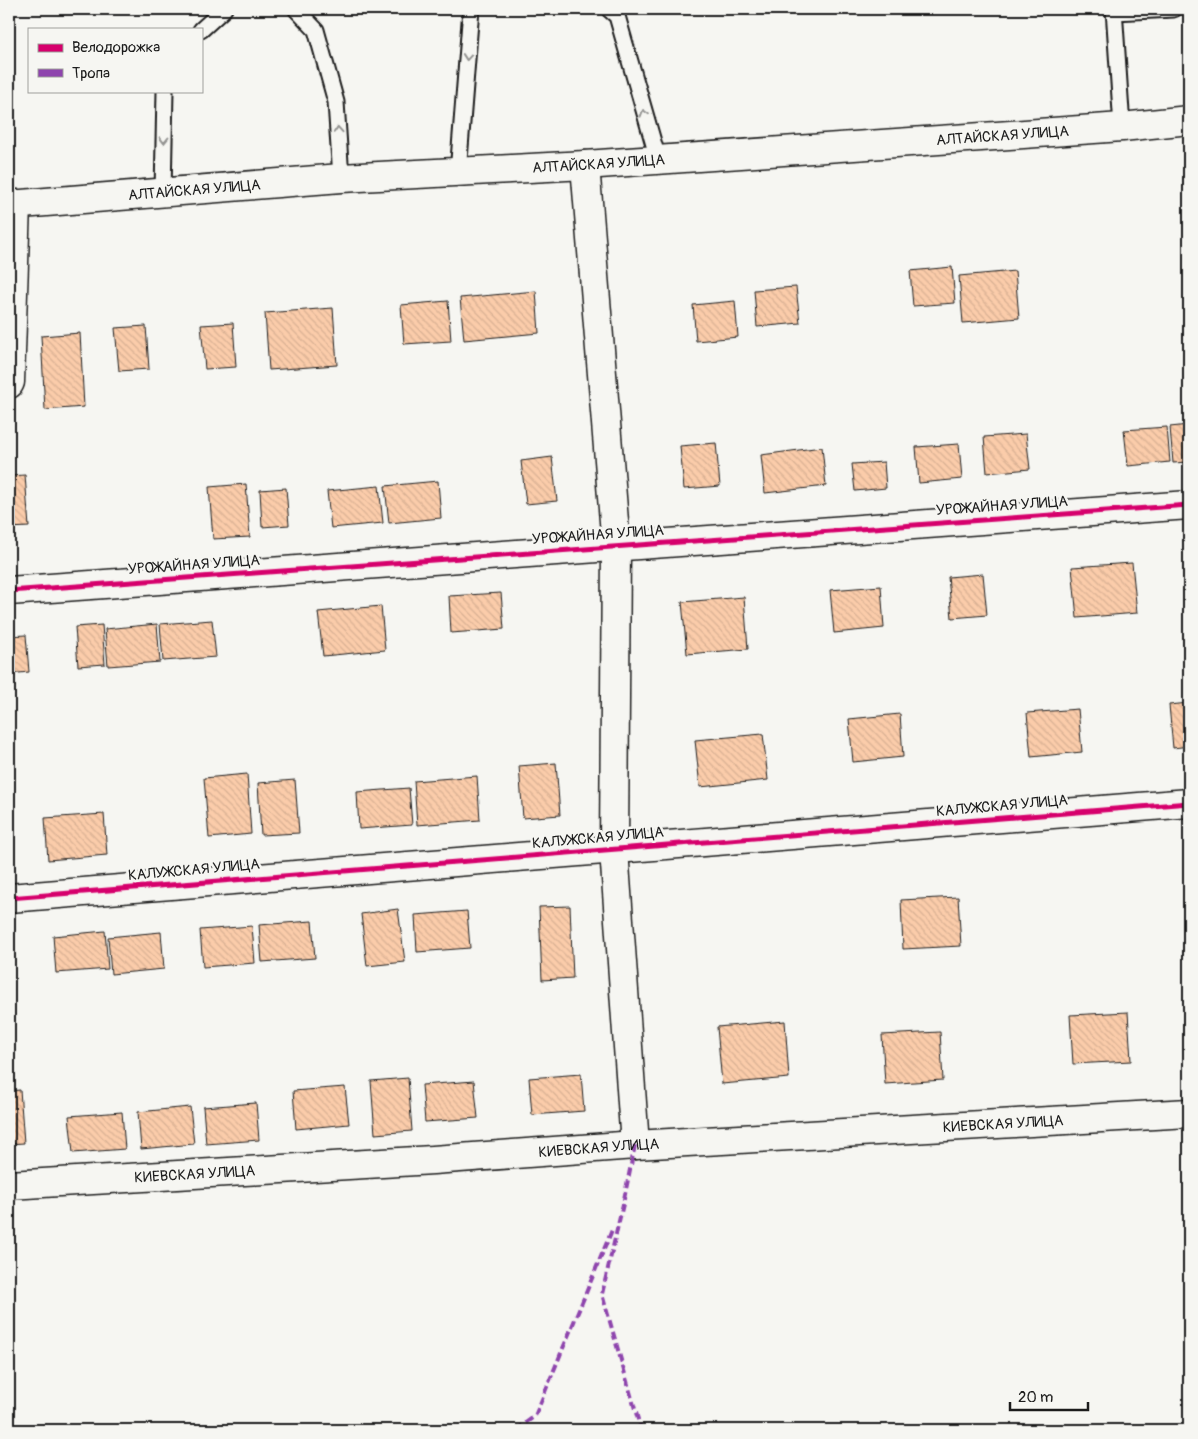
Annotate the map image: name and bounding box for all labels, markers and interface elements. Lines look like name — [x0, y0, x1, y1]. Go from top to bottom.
legend — [28, 28, 202, 92]
text: Велодорожка — [72, 38, 160, 57]
one-way arrow — [462, 54, 473, 62]
text: Тропа — [72, 64, 110, 83]
one-way arrow — [640, 109, 650, 117]
street label: АЛТАЙСКАЯ УЛИЦА — [936, 121, 1070, 150]
one-way arrow — [333, 126, 344, 134]
one-way arrow — [159, 136, 169, 144]
street label: АЛТАЙСКАЯ УЛИЦА — [532, 150, 666, 177]
street label: АЛТАЙСКАЯ УЛИЦА — [127, 175, 262, 205]
street label: УРОЖАЙНАЯ УЛИЦА — [935, 492, 1069, 520]
street label: УРОЖАЙНАЯ УЛИЦА — [531, 521, 665, 549]
street label: УРОЖАЙНАЯ УЛИЦА — [127, 551, 261, 579]
street label: КАЛУЖСКАЯ УЛИЦА — [935, 791, 1069, 821]
street label: КАЛУЖСКАЯ УЛИЦА — [531, 823, 665, 853]
street label: КАЛУЖСКАЯ УЛИЦА — [127, 855, 261, 885]
street label: КИЕВСКАЯ УЛИЦА — [942, 1111, 1064, 1137]
street label: КИЕВСКАЯ УЛИЦА — [538, 1134, 660, 1162]
street label: КИЕВСКАЯ УЛИЦА — [134, 1161, 256, 1187]
scale bar — [1010, 1379, 1088, 1411]
text: 20 m — [1018, 1388, 1053, 1407]

